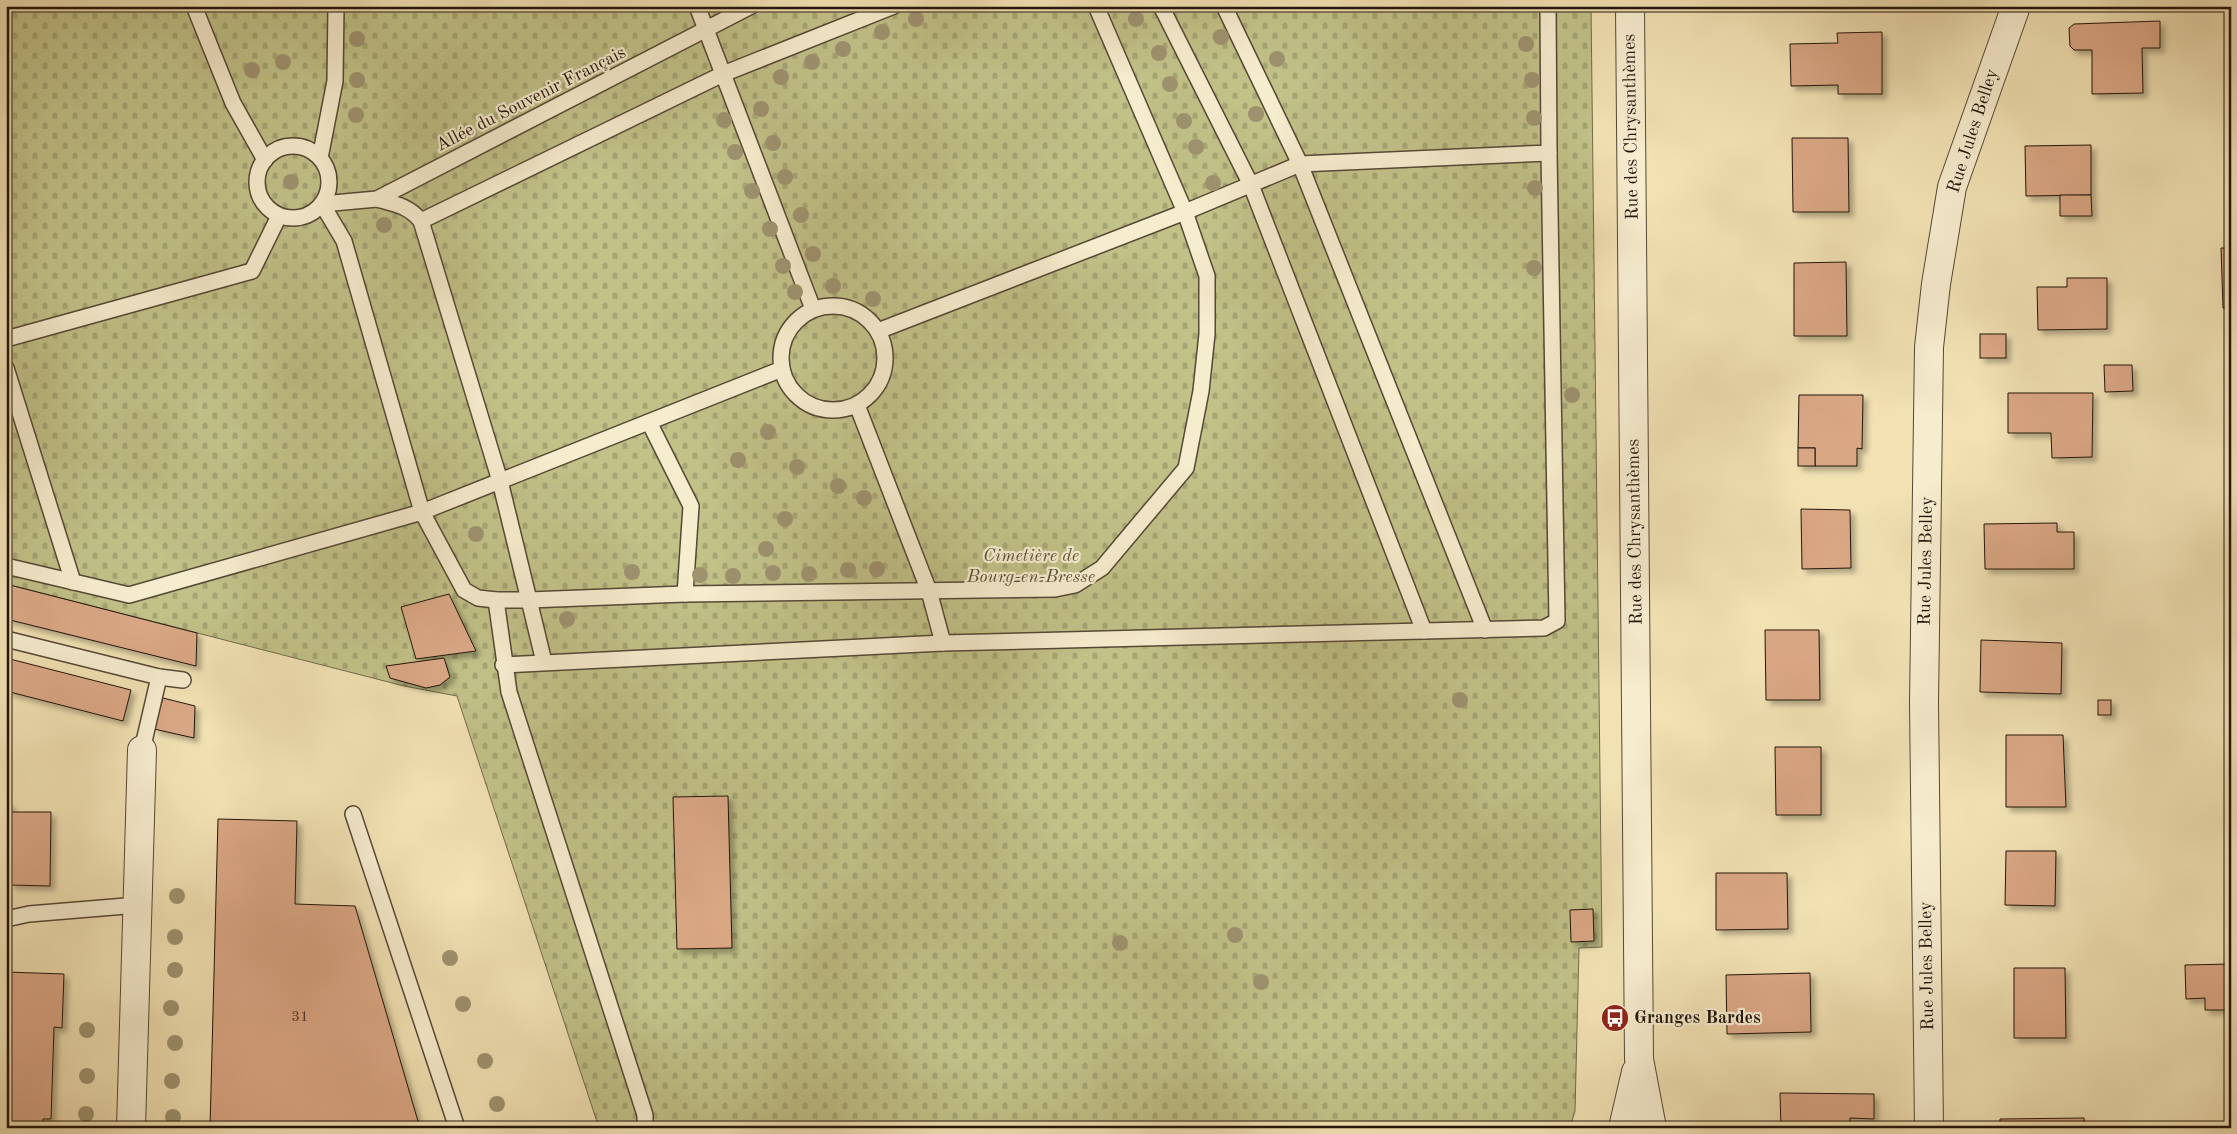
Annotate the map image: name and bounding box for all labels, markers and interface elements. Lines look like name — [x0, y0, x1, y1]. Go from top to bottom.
street label: Rue des Chrysanthèmes — [1620, 34, 1642, 220]
street label: Allée du Souvenir Français — [433, 43, 629, 155]
street label: Rue Jules Belley — [1944, 66, 2002, 195]
street label: Rue des Chrysanthèmes — [1624, 439, 1646, 625]
street label: Rue Jules Belley — [1916, 496, 1936, 626]
park label: Cimetière de Bourg-en-Bresse — [966, 547, 1095, 586]
street label: Rue Jules Belley — [1917, 901, 1937, 1031]
bus stop icon: Granges Bardes — [1600, 1003, 1630, 1033]
place label: Granges Bardes — [1634, 1009, 1761, 1027]
house number: 31 — [291, 1010, 309, 1025]

